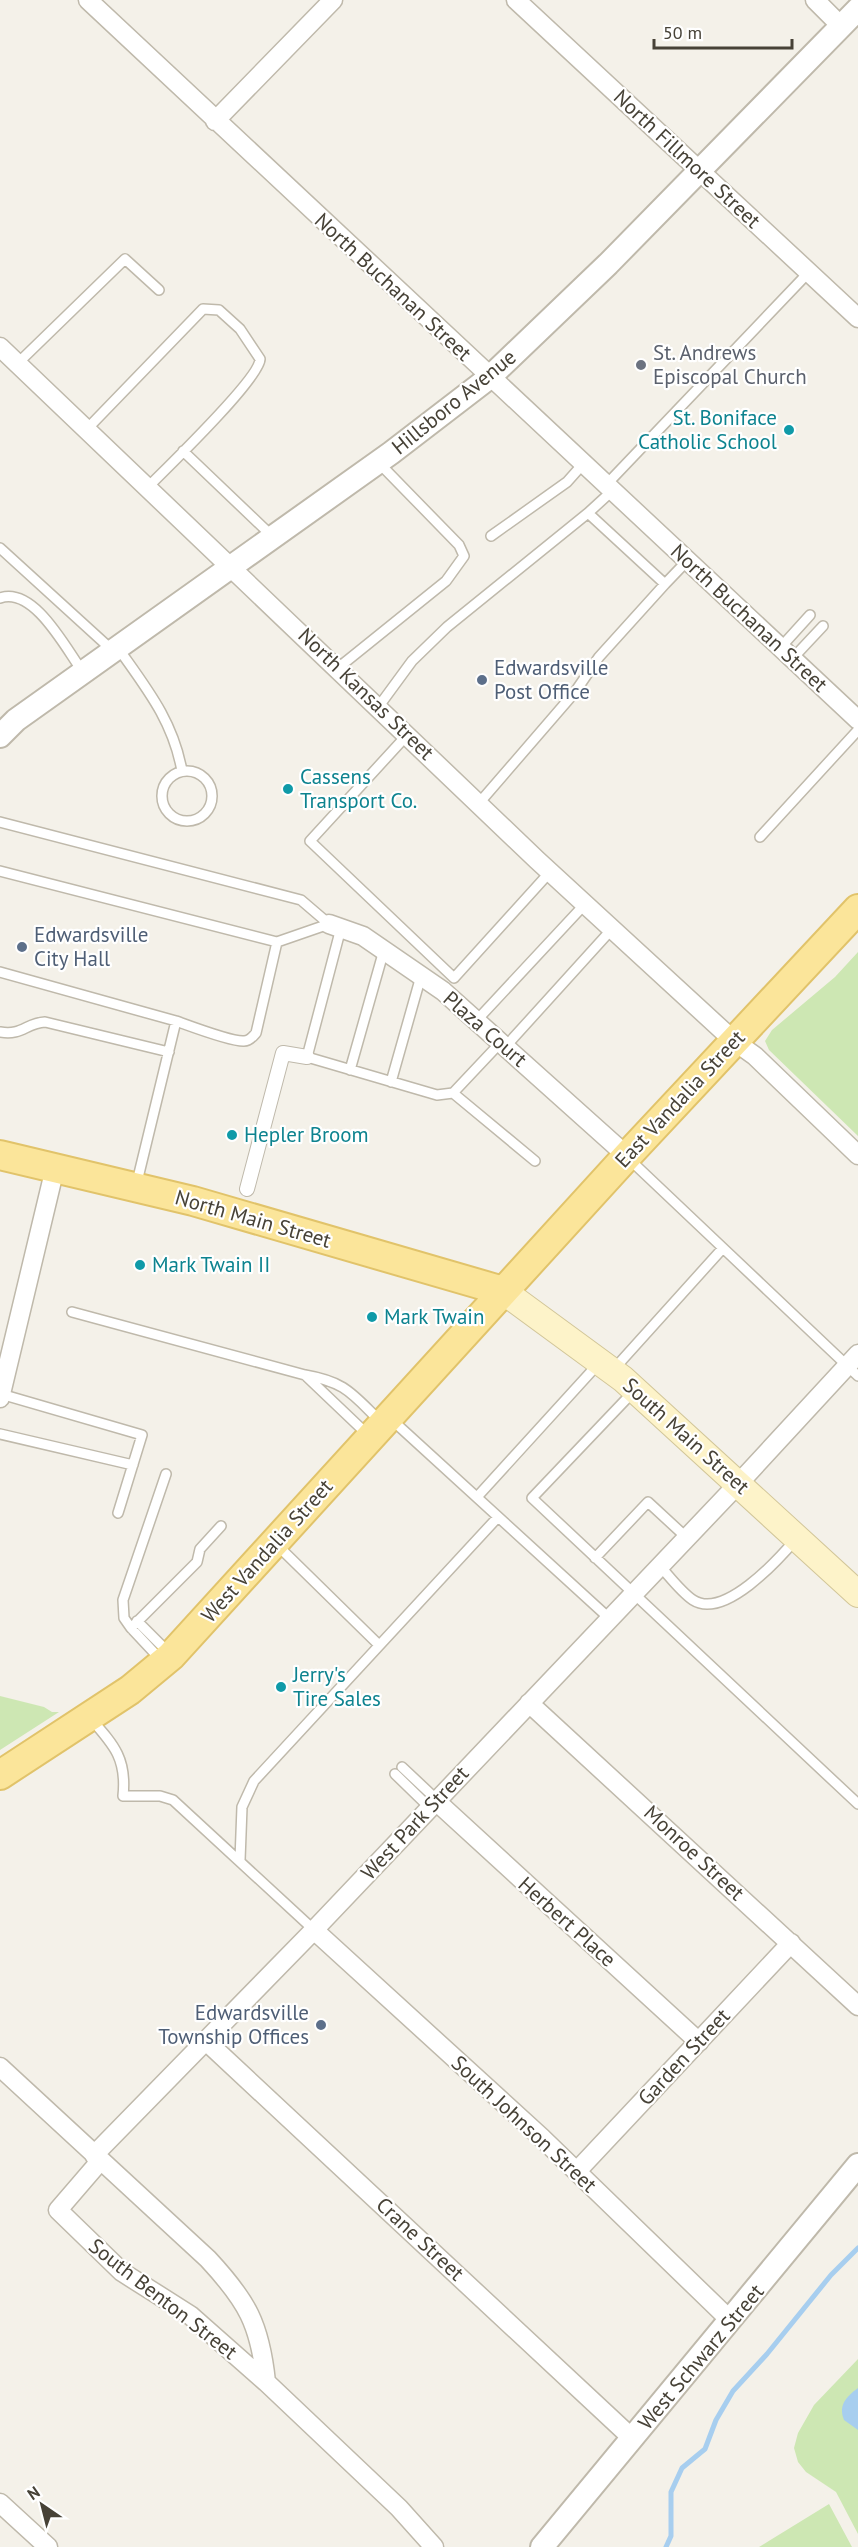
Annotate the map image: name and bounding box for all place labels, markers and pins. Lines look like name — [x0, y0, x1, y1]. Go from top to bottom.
place label: St. Andrews Episcopal Church — [653, 339, 807, 390]
marker: St. Andrews Episcopal Church — [634, 358, 648, 372]
place label: St. Boniface Catholic School — [638, 404, 777, 455]
marker: St. Boniface Catholic School — [782, 423, 796, 437]
place label: Edwardsville Post Office — [494, 654, 608, 705]
marker: Edwardsville Post Office — [475, 673, 489, 687]
place label: Cassens Transport Co. — [300, 763, 417, 814]
marker: Cassens Transport Co. — [281, 782, 295, 796]
place label: Edwardsville City Hall — [34, 921, 148, 972]
marker: Edwardsville City Hall — [15, 940, 29, 954]
place label: Hepler Broom — [244, 1121, 369, 1148]
marker: Hepler Broom — [225, 1128, 239, 1142]
place label: Mark Twain II — [152, 1251, 270, 1278]
marker: Mark Twain II — [133, 1258, 147, 1272]
place label: Mark Twain — [384, 1303, 485, 1330]
marker: Mark Twain — [365, 1310, 379, 1324]
place label: Jerry's Tire Sales — [292, 1661, 381, 1712]
marker: Jerry's Tire Sales — [274, 1680, 288, 1694]
place label: Edwardsville Township Offices — [158, 1999, 309, 2050]
marker: Edwardsville Township Offices — [314, 2018, 328, 2032]

